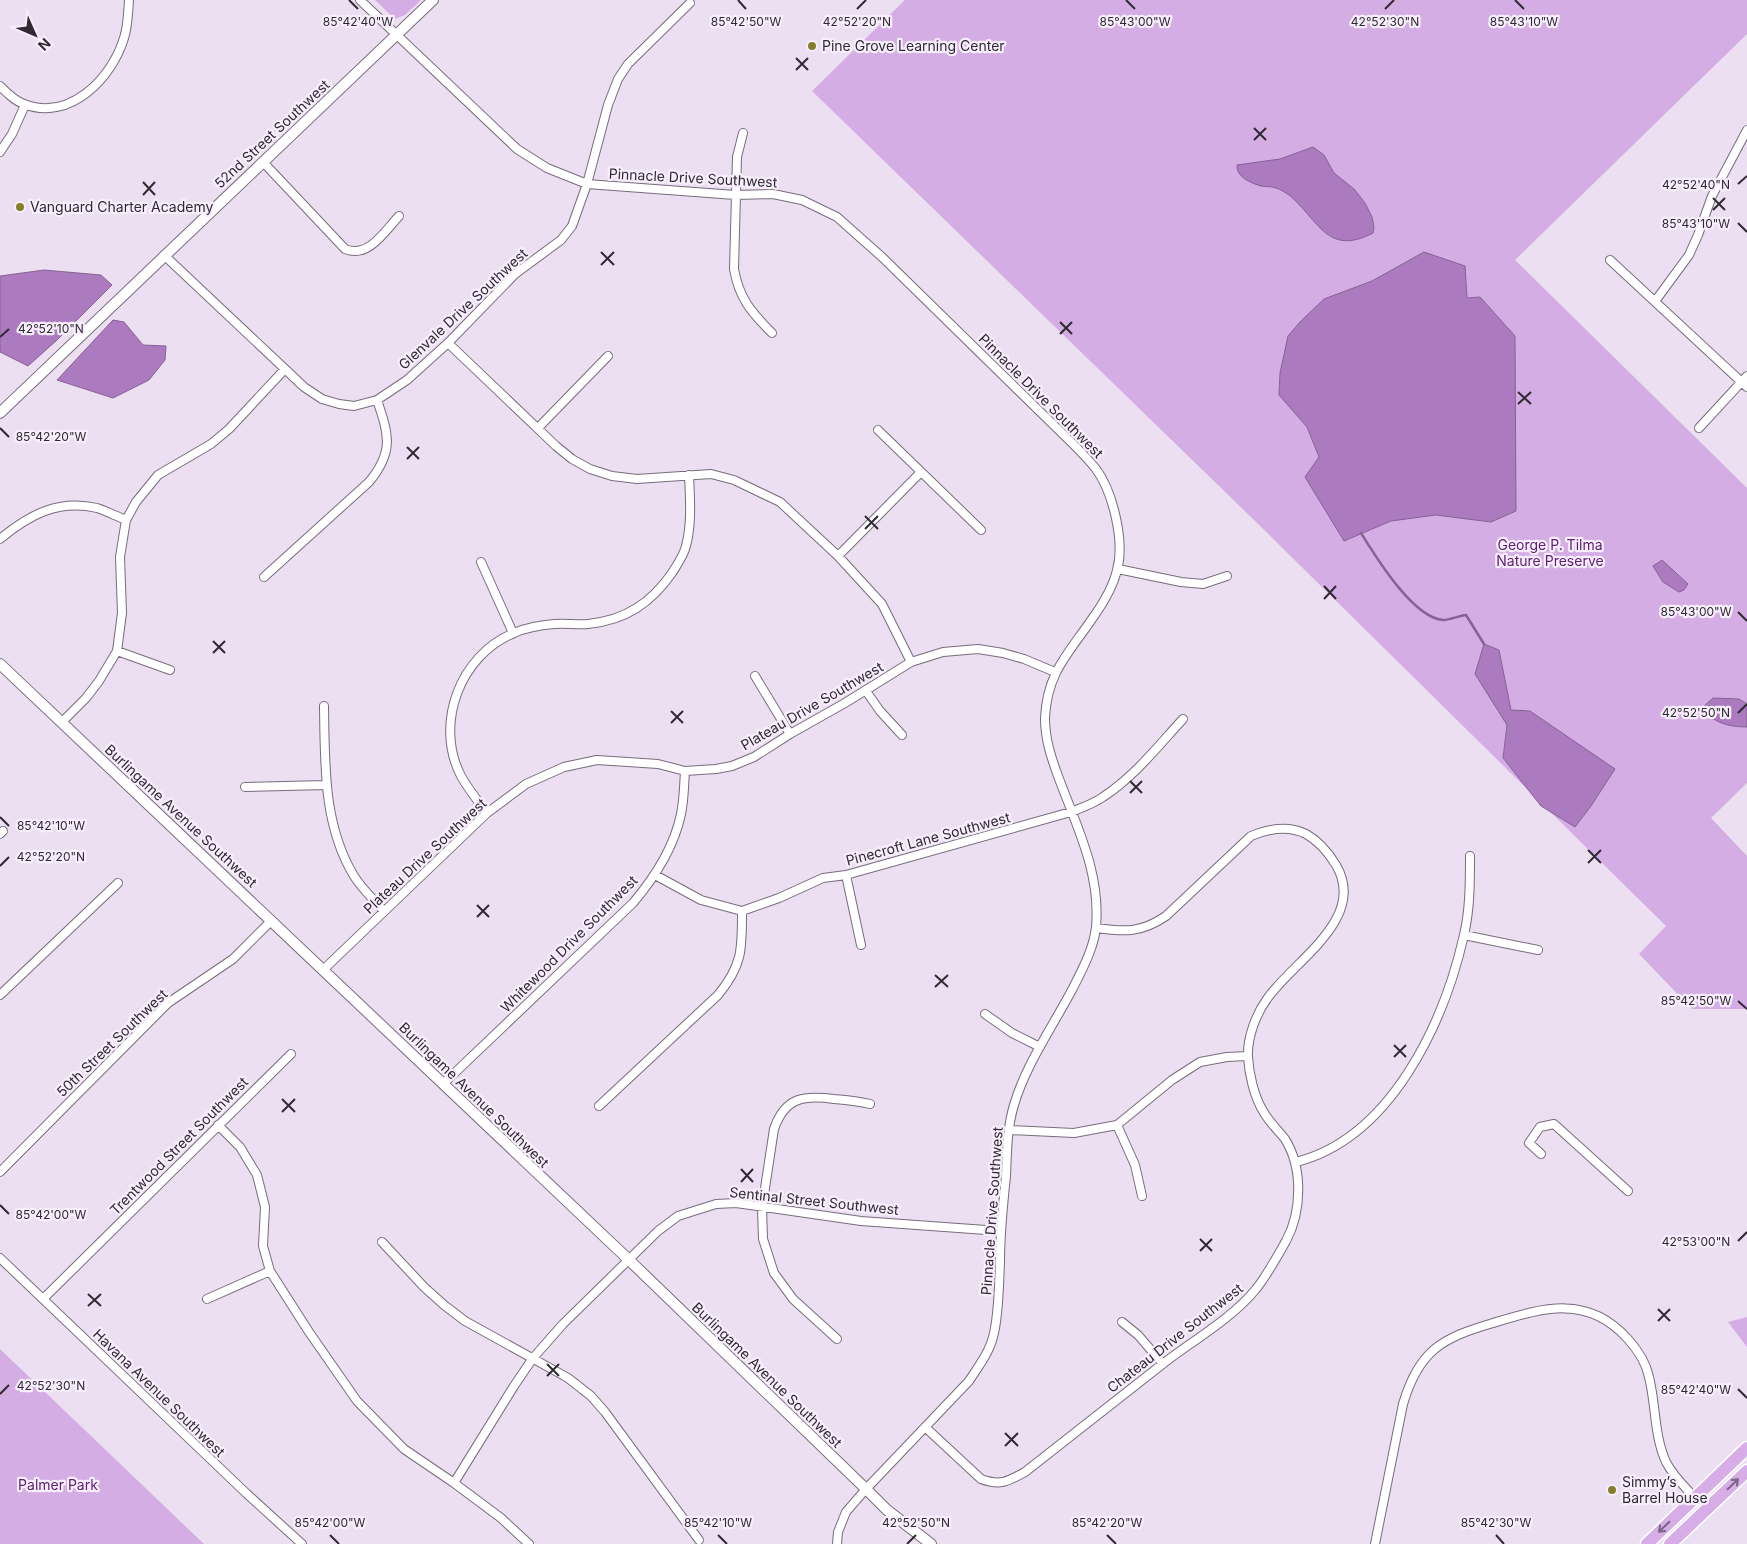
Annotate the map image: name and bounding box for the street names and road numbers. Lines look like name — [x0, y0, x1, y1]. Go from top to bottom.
street label: 52nd Street Southwest — [211, 76, 333, 191]
street label: Pinnacle Drive Southwest — [608, 165, 778, 190]
street label: Glenvale Drive Southwest — [395, 244, 531, 373]
street label: Pinnacle Drive Southwest — [976, 330, 1107, 462]
street label: Plateau Drive Southwest — [738, 658, 886, 753]
street label: Burlingame Avenue Southwest — [102, 741, 261, 891]
street label: Plateau Drive Southwest — [360, 794, 490, 917]
street label: Pinecroft Lane Southwest — [844, 808, 1012, 869]
street label: Whitewood Drive Southwest — [497, 871, 641, 1016]
street label: 50th Street Southwest — [53, 985, 171, 1100]
street label: Burlingame Avenue Southwest — [396, 1018, 553, 1171]
street label: Trentwood Street Southwest — [106, 1073, 252, 1218]
street label: Pinnacle Drive Southwest — [977, 1126, 1006, 1296]
street label: Sentinal Street Southwest — [729, 1183, 900, 1218]
street label: Chateau Drive Southwest — [1103, 1279, 1246, 1396]
street label: Burlingame Avenue Southwest — [689, 1298, 846, 1451]
street label: Havana Avenue Southwest — [90, 1325, 229, 1460]

